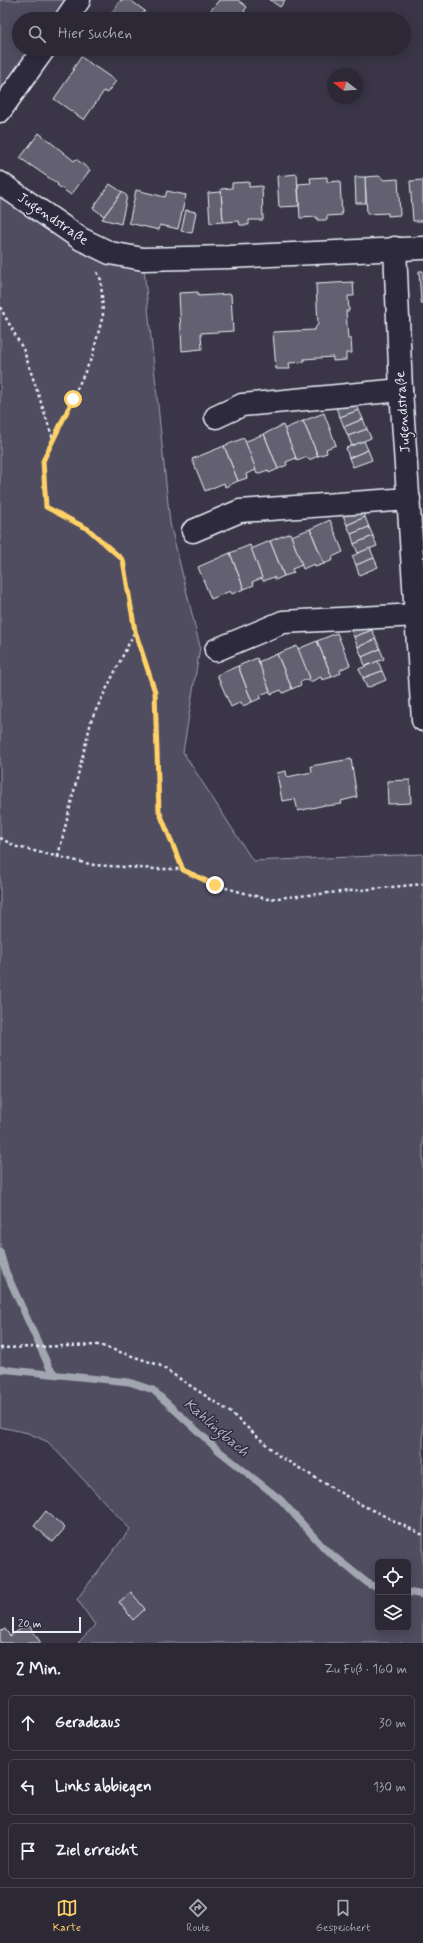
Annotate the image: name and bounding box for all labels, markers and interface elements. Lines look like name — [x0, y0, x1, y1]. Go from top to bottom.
search box — [12, 12, 411, 56]
icon: search — [26, 23, 48, 45]
text: Hier suchen — [58, 24, 132, 44]
north arrow — [327, 68, 363, 104]
street label: Jugendstraße — [13, 189, 92, 251]
street label: Jugendstraße — [391, 370, 417, 454]
route start — [64, 390, 82, 408]
route end — [206, 876, 224, 894]
water label: Kahlingbach — [178, 1394, 253, 1463]
map controls — [375, 1559, 411, 1631]
button: locate — [375, 1559, 411, 1595]
button: layers — [375, 1595, 411, 1631]
scale bar — [12, 1615, 81, 1634]
text: 20 m — [18, 1617, 41, 1631]
text: 2 Min. — [16, 1658, 61, 1680]
text: Zu Fuß · 160 m — [324, 1661, 407, 1678]
icon: ahead — [17, 1712, 39, 1734]
text: Geradeaus — [55, 1713, 120, 1733]
text: 30 m — [379, 1715, 406, 1732]
icon: left — [17, 1776, 39, 1798]
text: Links abbiegen — [55, 1777, 152, 1797]
text: 130 m — [373, 1779, 406, 1796]
icon: arrive — [17, 1840, 39, 1862]
text: Ziel erreicht — [55, 1841, 138, 1861]
tab: Karte — [53, 1897, 81, 1935]
tab: Route — [186, 1897, 210, 1935]
tab: Gespeichert — [316, 1897, 370, 1935]

